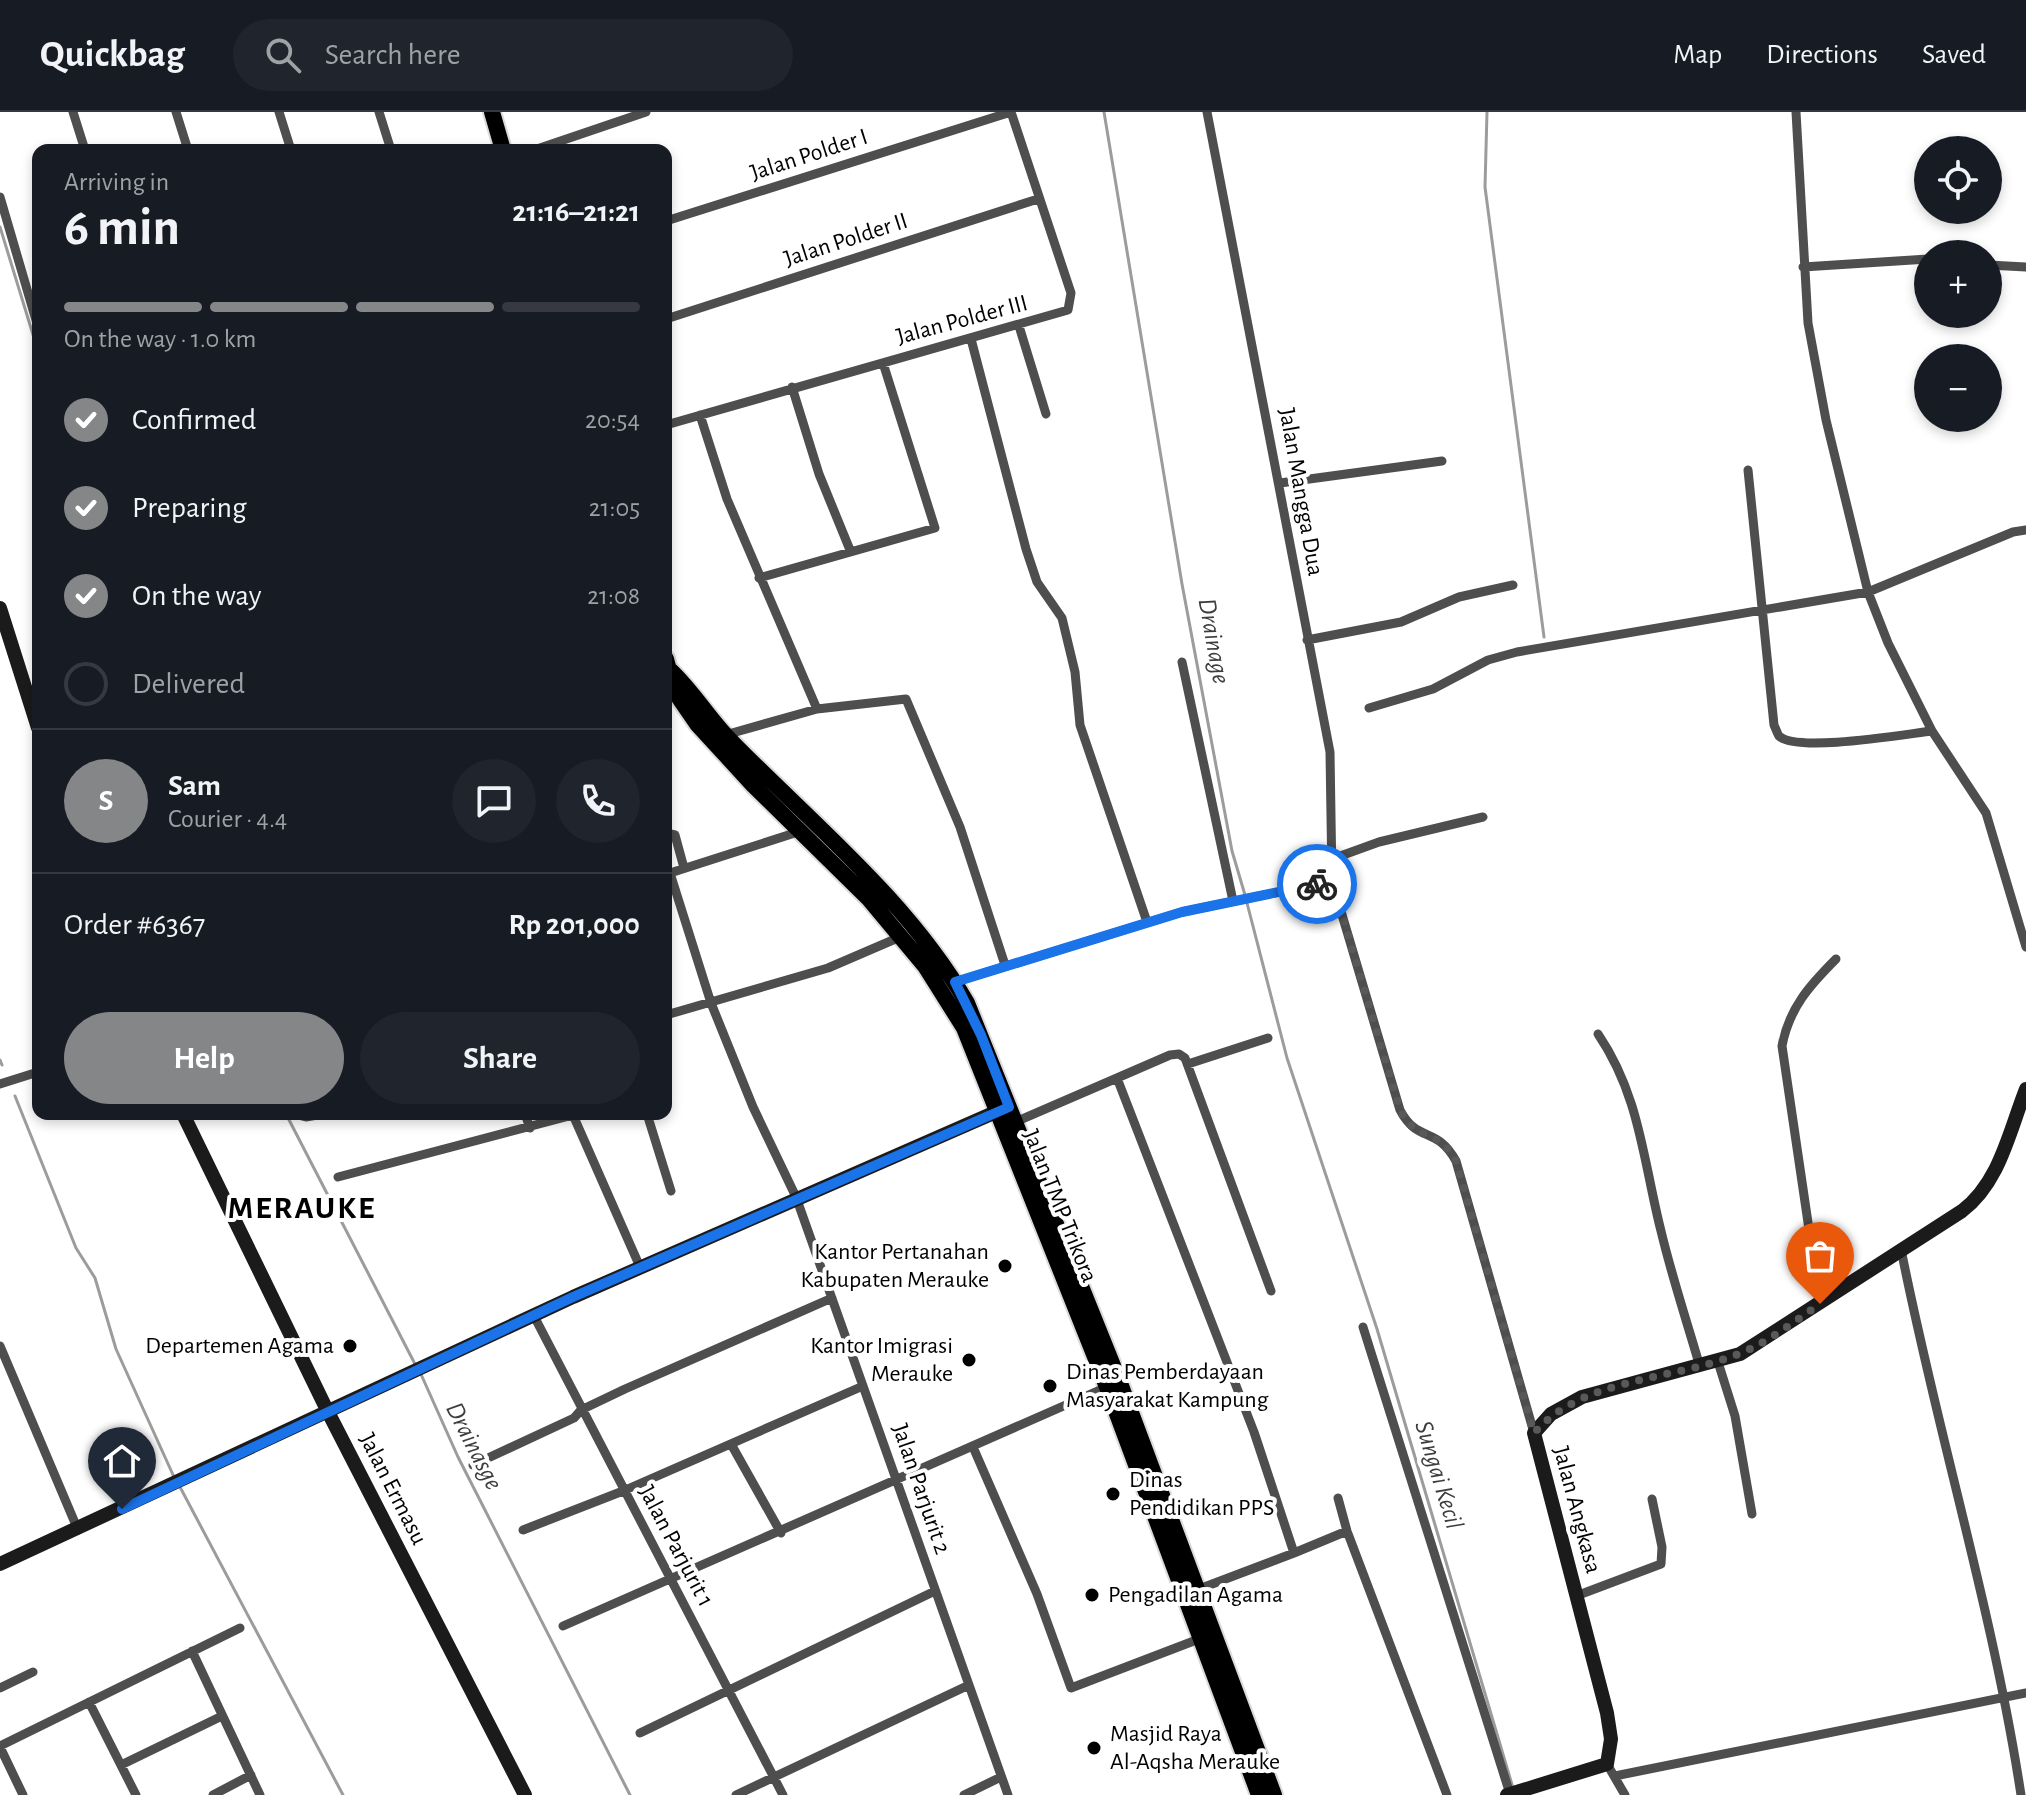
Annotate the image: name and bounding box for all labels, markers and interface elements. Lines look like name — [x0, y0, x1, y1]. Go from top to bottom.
search box — [233, 19, 793, 91]
icon: search — [261, 33, 305, 77]
text: Quickbag — [40, 36, 185, 74]
text: Search here — [325, 40, 461, 70]
text: Map — [1673, 41, 1722, 69]
text: Directions — [1766, 41, 1878, 69]
text: Saved — [1922, 41, 1986, 69]
street label: Jalan Polder I — [747, 125, 871, 185]
map controls — [1914, 136, 2002, 432]
button: locate — [1914, 136, 2002, 224]
text: Arriving in — [64, 169, 169, 195]
text: 21:16–21:21 — [512, 197, 640, 227]
text: 6 min — [64, 202, 180, 254]
street label: Jalan Polder II — [781, 209, 911, 271]
button: + — [1914, 240, 2002, 328]
street label: Jalan Polder III — [894, 291, 1030, 349]
text: On the way · 1.0 km — [64, 326, 256, 352]
button: − — [1914, 344, 2002, 432]
icon: check — [64, 398, 108, 442]
text: Confirmed — [132, 405, 256, 435]
street label: Jalan Mangga Dua — [1274, 406, 1328, 578]
text: 20:54 — [585, 407, 640, 433]
icon: check — [64, 486, 108, 530]
text: Preparing — [132, 493, 247, 523]
text: 21:05 — [589, 495, 640, 521]
icon: check — [64, 574, 108, 618]
text: On the way — [132, 581, 261, 611]
text: 21:08 — [587, 583, 640, 609]
water label: Drainage — [1194, 596, 1234, 686]
text: Delivered — [132, 669, 245, 699]
button: chat — [452, 759, 536, 843]
button: phone — [556, 759, 640, 843]
text: Sam — [168, 771, 221, 801]
text: S — [99, 786, 113, 816]
text: Courier · 4.4 — [168, 806, 287, 832]
courier — [1277, 844, 1357, 924]
icon: bike — [1295, 862, 1339, 906]
text: Order #6367 — [64, 910, 205, 940]
text: Rp 201,000 — [509, 910, 640, 940]
button: Help — [64, 1012, 344, 1104]
button: Share — [360, 1012, 640, 1104]
street label: Jalan TMP Trikora — [1018, 1126, 1102, 1286]
district label: MERAUKE — [228, 1192, 376, 1224]
pin — [1786, 1222, 1854, 1304]
icon: bag — [1798, 1234, 1842, 1278]
place label: Kantor Pertanahan Kabupaten Merauke — [800, 1240, 989, 1292]
marker: Kantor Pertanahan Kabupaten Merauke — [996, 1257, 1014, 1275]
place label: Departemen Agama — [145, 1334, 334, 1358]
place label: Kantor Imigrasi Merauke — [810, 1334, 953, 1386]
marker: Departemen Agama — [341, 1337, 359, 1355]
marker: Kantor Imigrasi Merauke — [960, 1351, 978, 1369]
place label: Dinas Pemberdayaan Masyarakat Kampung — [1066, 1360, 1269, 1412]
marker: Dinas Pemberdayaan Masyarakat Kampung — [1041, 1377, 1059, 1395]
water label: Drainasge — [441, 1398, 507, 1494]
water label: Sungai Kecil — [1410, 1418, 1468, 1532]
street label: Jalan Parjurit 2 — [887, 1421, 955, 1557]
pin — [88, 1427, 156, 1509]
street label: Jalan Ermasu — [355, 1429, 431, 1549]
icon: home — [100, 1439, 144, 1483]
street label: Jalan Angkasa — [1549, 1444, 1605, 1576]
place label: Dinas Pendidikan PPS — [1129, 1468, 1274, 1520]
street label: Jalan Parjurit 1 — [634, 1481, 718, 1611]
marker: Dinas Pendidikan PPS — [1104, 1485, 1122, 1503]
place label: Pengadilan Agama — [1108, 1583, 1283, 1607]
marker: Pengadilan Agama — [1083, 1586, 1101, 1604]
place label: Masjid Raya Al-Aqsha Merauke — [1110, 1722, 1280, 1774]
marker: Masjid Raya Al-Aqsha Merauke — [1085, 1739, 1103, 1757]

